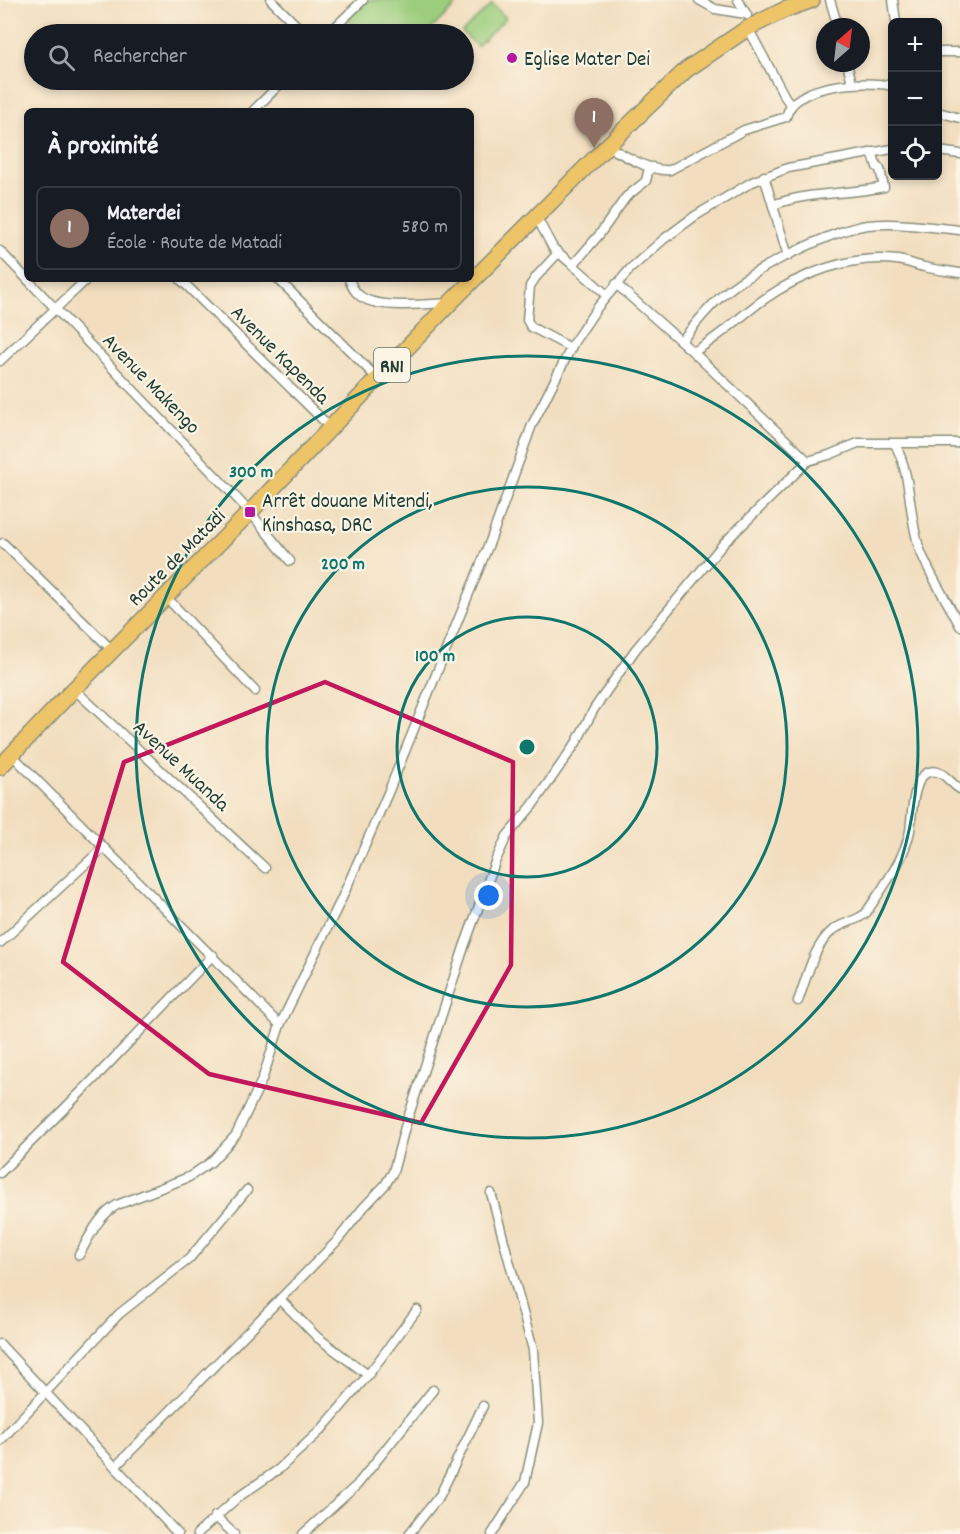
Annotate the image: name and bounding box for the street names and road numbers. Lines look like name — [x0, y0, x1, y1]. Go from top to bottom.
street label: Avenue Kapenda — [222, 300, 336, 414]
street label: Avenue Makengo — [94, 328, 206, 442]
road number: RN1 — [374, 348, 410, 382]
street label: Route de Matadi — [122, 503, 234, 615]
street label: Avenue Muanda — [125, 714, 236, 821]

